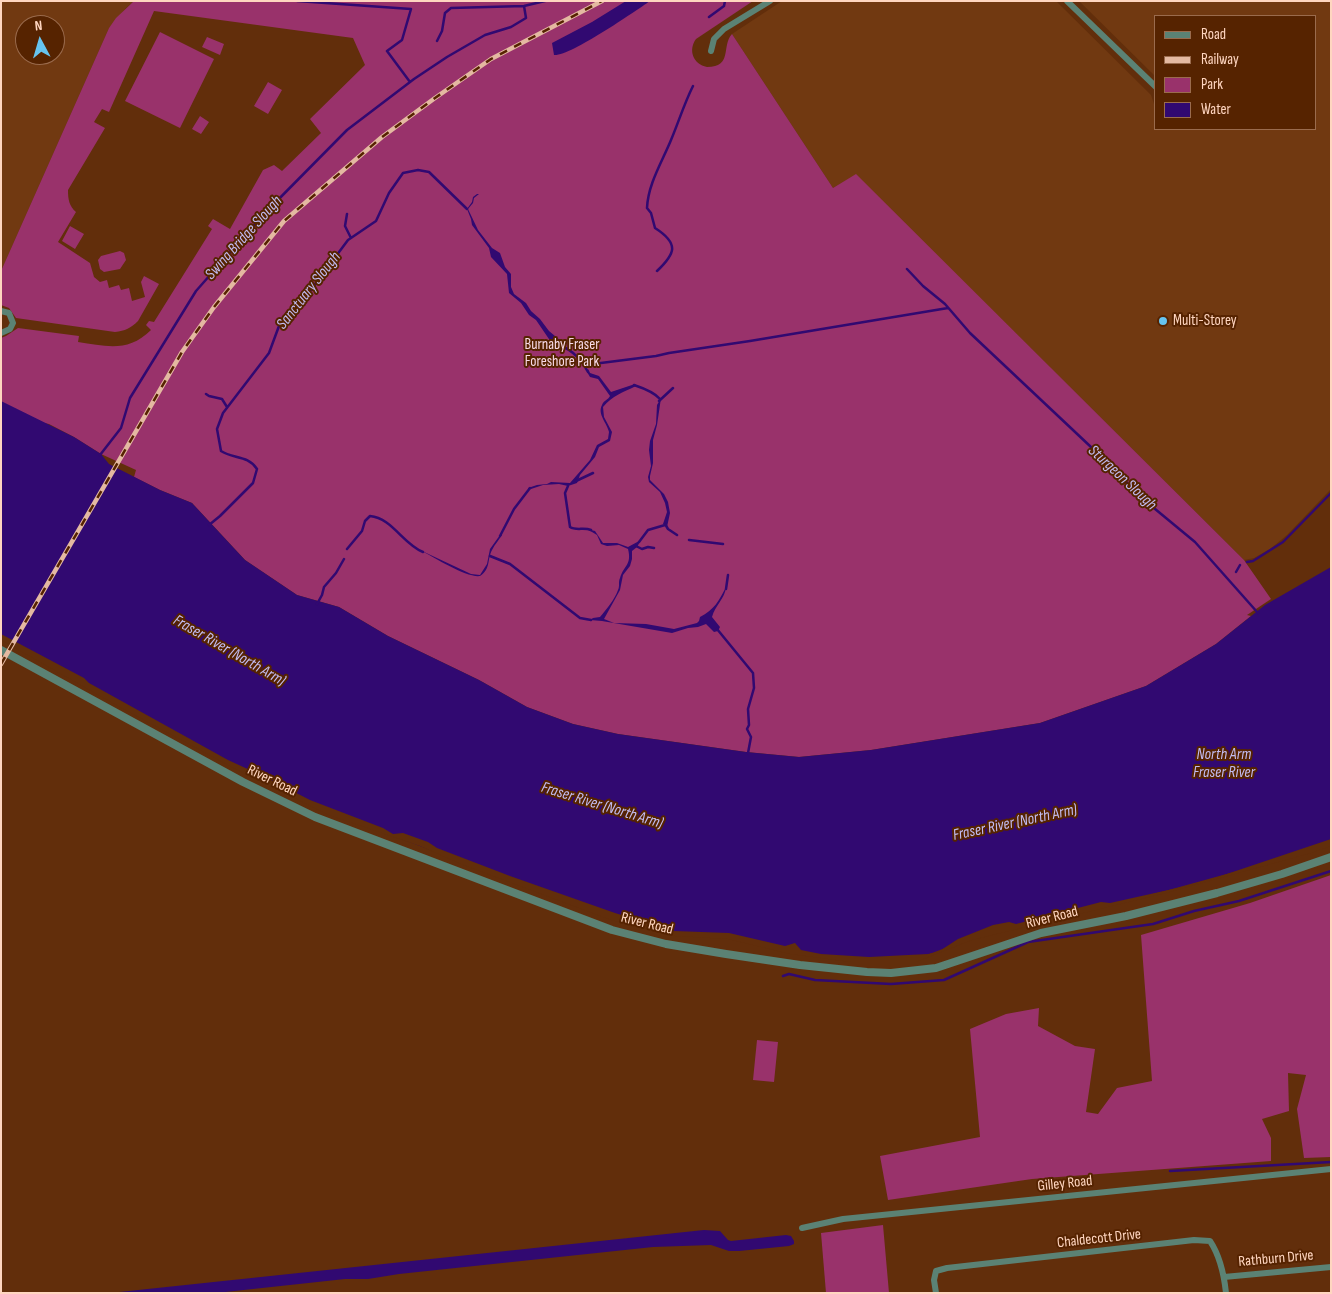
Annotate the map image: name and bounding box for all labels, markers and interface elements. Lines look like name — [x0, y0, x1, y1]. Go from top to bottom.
north arrow — [15, 15, 65, 65]
legend — [1154, 15, 1317, 130]
text: N — [34, 17, 43, 34]
text: Road — [1201, 25, 1226, 44]
text: Railway — [1201, 50, 1239, 69]
text: Park — [1201, 75, 1223, 94]
text: Water — [1201, 100, 1231, 119]
water label: Swing Bridge Slough — [201, 192, 287, 284]
water label: Sanctuary Slough — [273, 248, 345, 334]
place label: Multi-Storey — [1173, 312, 1237, 330]
marker: Multi-Storey — [1157, 315, 1169, 327]
park label: Burnaby Fraser Foreshore Park — [525, 336, 599, 371]
water label: Sturgeon Slough — [1084, 441, 1160, 515]
water label: Fraser River (North Arm) — [170, 611, 288, 691]
water label: North Arm Fraser River — [1193, 745, 1255, 783]
street label: River Road — [244, 761, 300, 801]
water label: Fraser River (North Arm) — [539, 778, 665, 834]
water label: Fraser River (North Arm) — [951, 800, 1079, 846]
street label: River Road — [1024, 903, 1080, 933]
street label: River Road — [619, 909, 675, 939]
street label: Gilley Road — [1037, 1172, 1093, 1196]
street label: Chaldecott Drive — [1056, 1226, 1142, 1252]
street label: Rathburn Drive — [1238, 1247, 1314, 1271]

